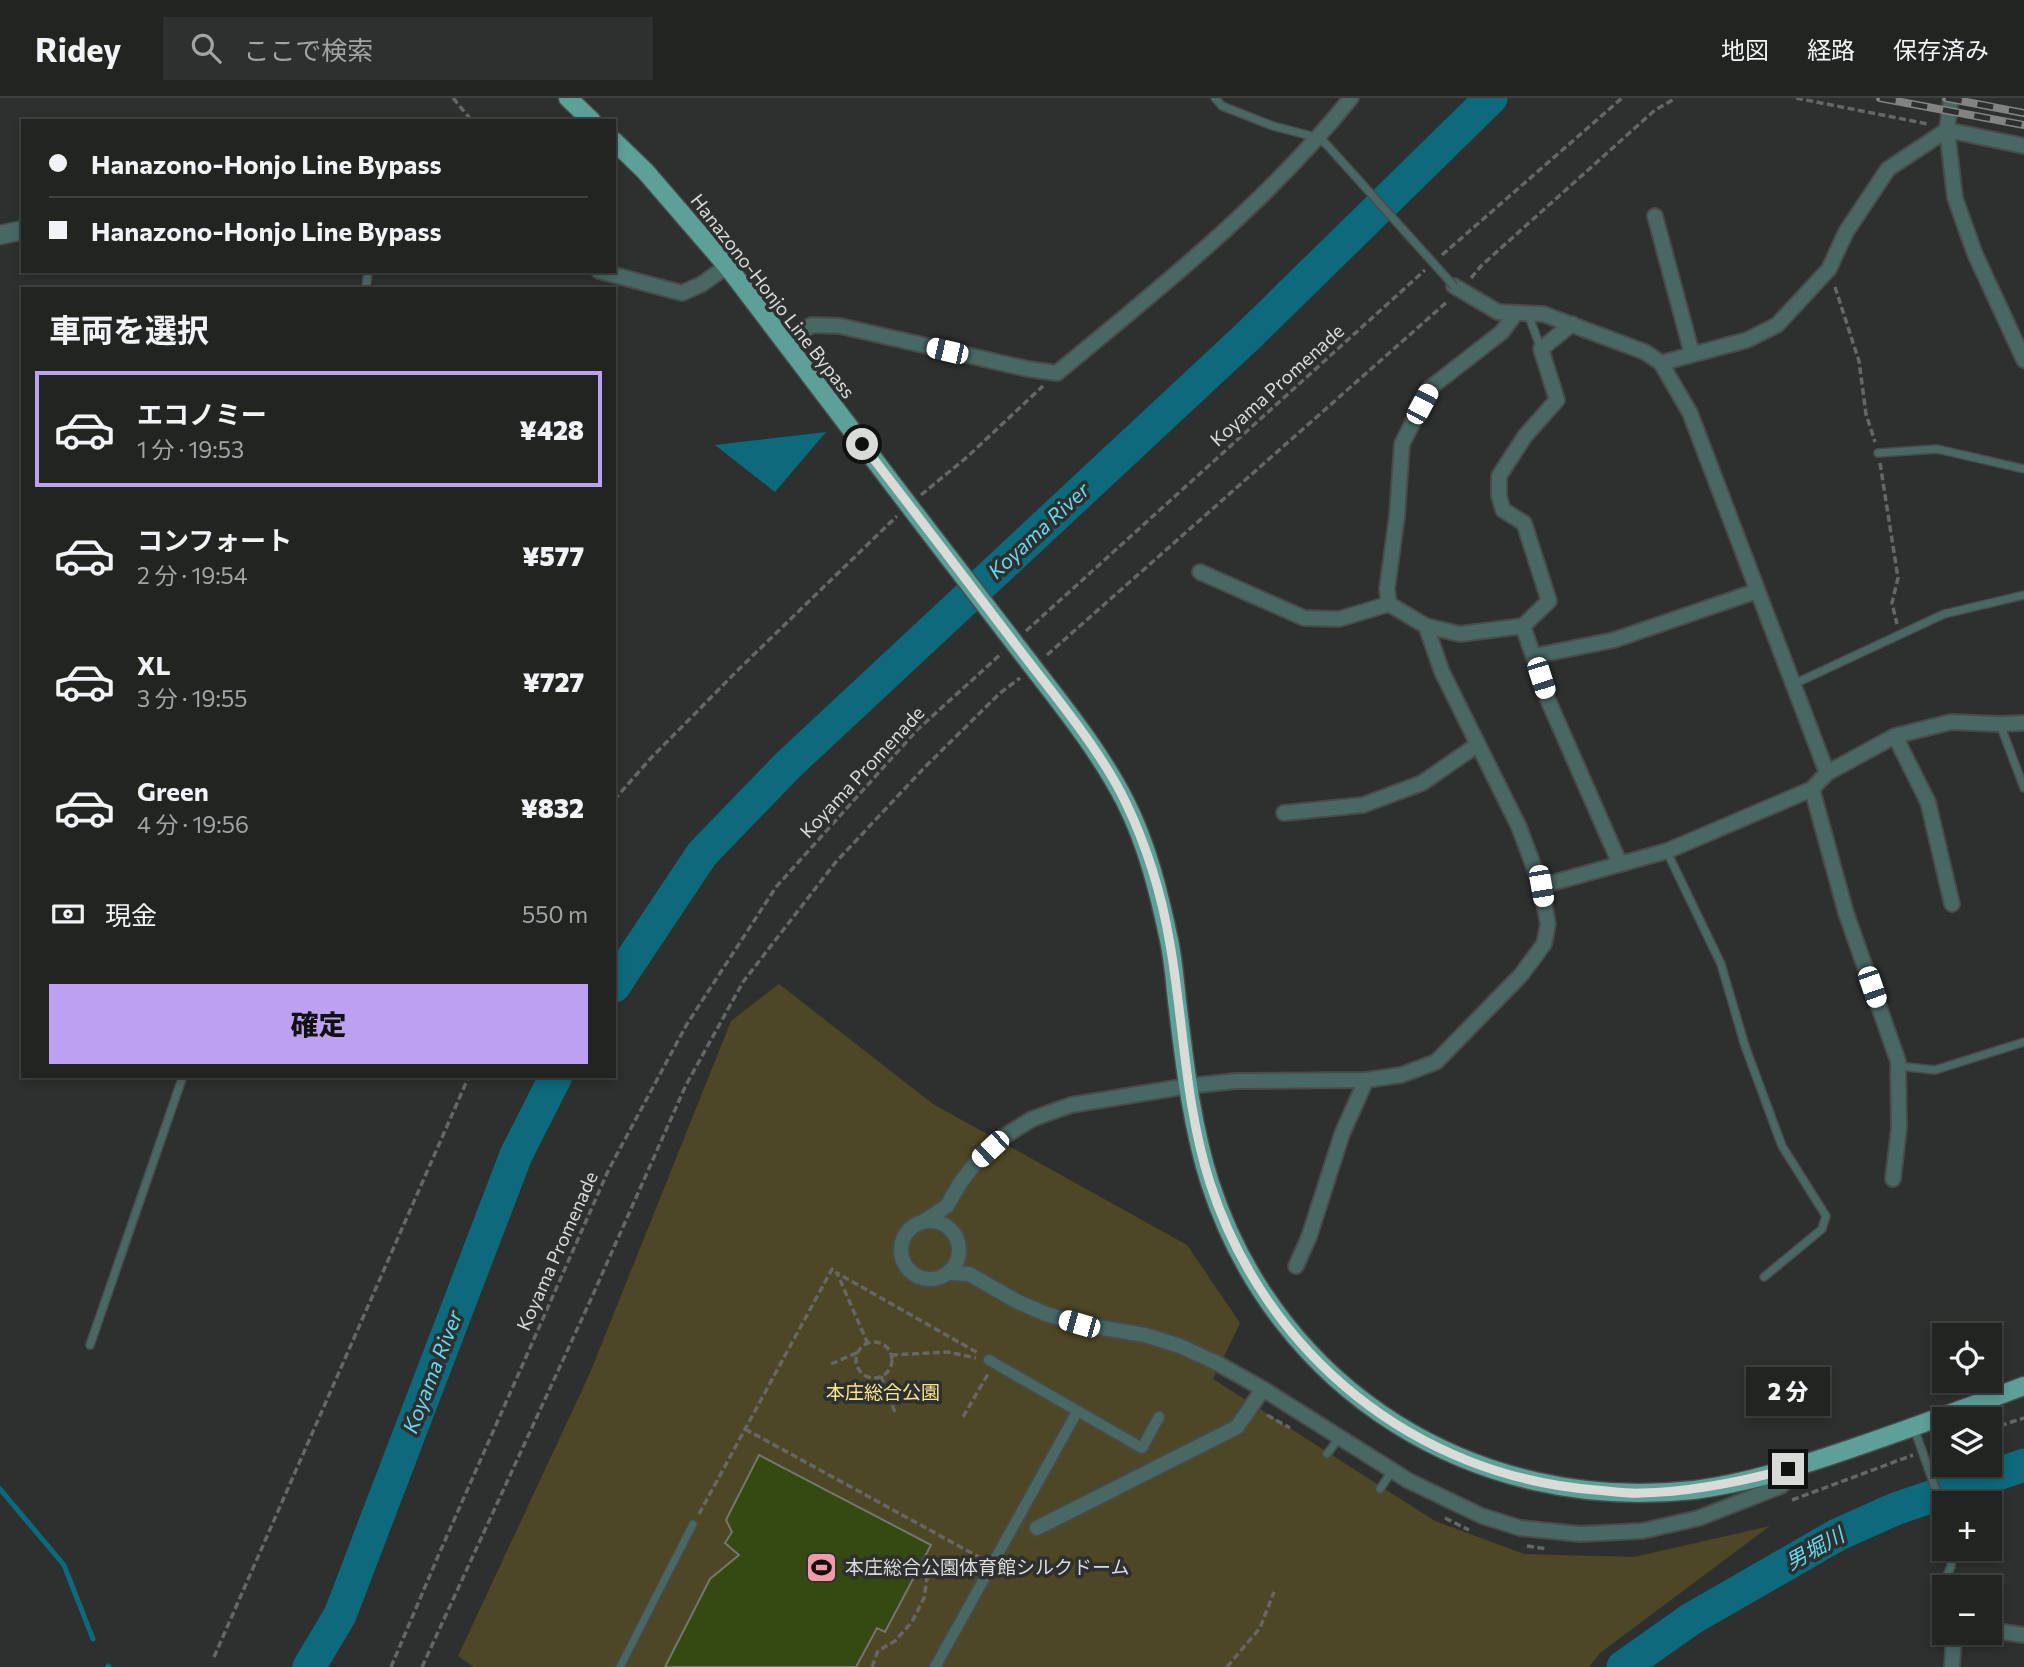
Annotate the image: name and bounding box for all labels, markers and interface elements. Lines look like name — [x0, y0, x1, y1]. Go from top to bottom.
search box — [163, 17, 653, 80]
text: Ridey — [35, 28, 121, 69]
icon: search — [187, 29, 225, 67]
text: ここで検索 — [243, 34, 373, 65]
text: 地図 — [1721, 35, 1769, 64]
text: 経路 — [1807, 35, 1855, 64]
text: 保存済み — [1893, 35, 1989, 64]
text: Hanazono-Honjo Line Bypass — [91, 148, 442, 179]
street label: Hanazono-Honjo Line Bypass — [686, 189, 860, 402]
text: Hanazono-Honjo Line Bypass — [91, 215, 442, 246]
text: 車両を選択 — [49, 309, 209, 349]
street label: Koyama Promenade — [1205, 319, 1348, 451]
car — [925, 336, 970, 366]
car — [1403, 381, 1442, 427]
icon: car — [53, 398, 116, 461]
text: エコノミー — [137, 398, 267, 429]
text: ¥428 — [520, 414, 584, 445]
route start — [846, 428, 878, 460]
text: 1 分 · 19:53 — [137, 435, 244, 463]
water label: Koyama River — [982, 476, 1094, 583]
icon: car — [53, 524, 116, 587]
text: コンフォート — [137, 524, 292, 555]
text: ¥577 — [522, 540, 584, 571]
text: 2 分 · 19:54 — [137, 561, 248, 589]
text: XL — [137, 649, 171, 680]
icon: car — [53, 650, 116, 713]
car — [1525, 655, 1558, 701]
text: ¥727 — [523, 666, 584, 697]
text: 3 分 · 19:55 — [137, 684, 247, 712]
street label: Koyama Promenade — [795, 701, 929, 842]
text: Green — [137, 775, 209, 806]
icon: car — [53, 776, 116, 839]
text: ¥832 — [521, 792, 584, 823]
text: 4 分 · 19:56 — [137, 810, 249, 838]
car — [1528, 863, 1555, 909]
icon: cash — [49, 895, 87, 933]
text: 現金 — [105, 899, 157, 930]
text: 550 m — [522, 900, 588, 928]
car — [1856, 964, 1889, 1010]
button: 確定 — [49, 984, 588, 1064]
car — [968, 1127, 1013, 1171]
street label: Koyama Promenade — [511, 1168, 602, 1334]
water label: Koyama River — [397, 1306, 467, 1436]
car — [1056, 1308, 1103, 1340]
map controls — [1932, 1323, 2002, 1645]
button: locate — [1932, 1323, 2002, 1393]
callout: 2 分 — [1746, 1368, 1830, 1416]
text: 2 分 — [1768, 1377, 1808, 1405]
park label: 本庄総合公園 — [826, 1380, 940, 1403]
button: layers — [1932, 1407, 2002, 1477]
route end — [1772, 1453, 1804, 1485]
button: + — [1932, 1491, 2002, 1561]
water label: 男堀川 — [1781, 1521, 1850, 1574]
sports icon: 本庄総合公園体育館シルクドーム — [805, 1550, 839, 1584]
place label: 本庄総合公園体育館シルクドーム — [845, 1555, 1129, 1578]
button: − — [1932, 1575, 2002, 1645]

